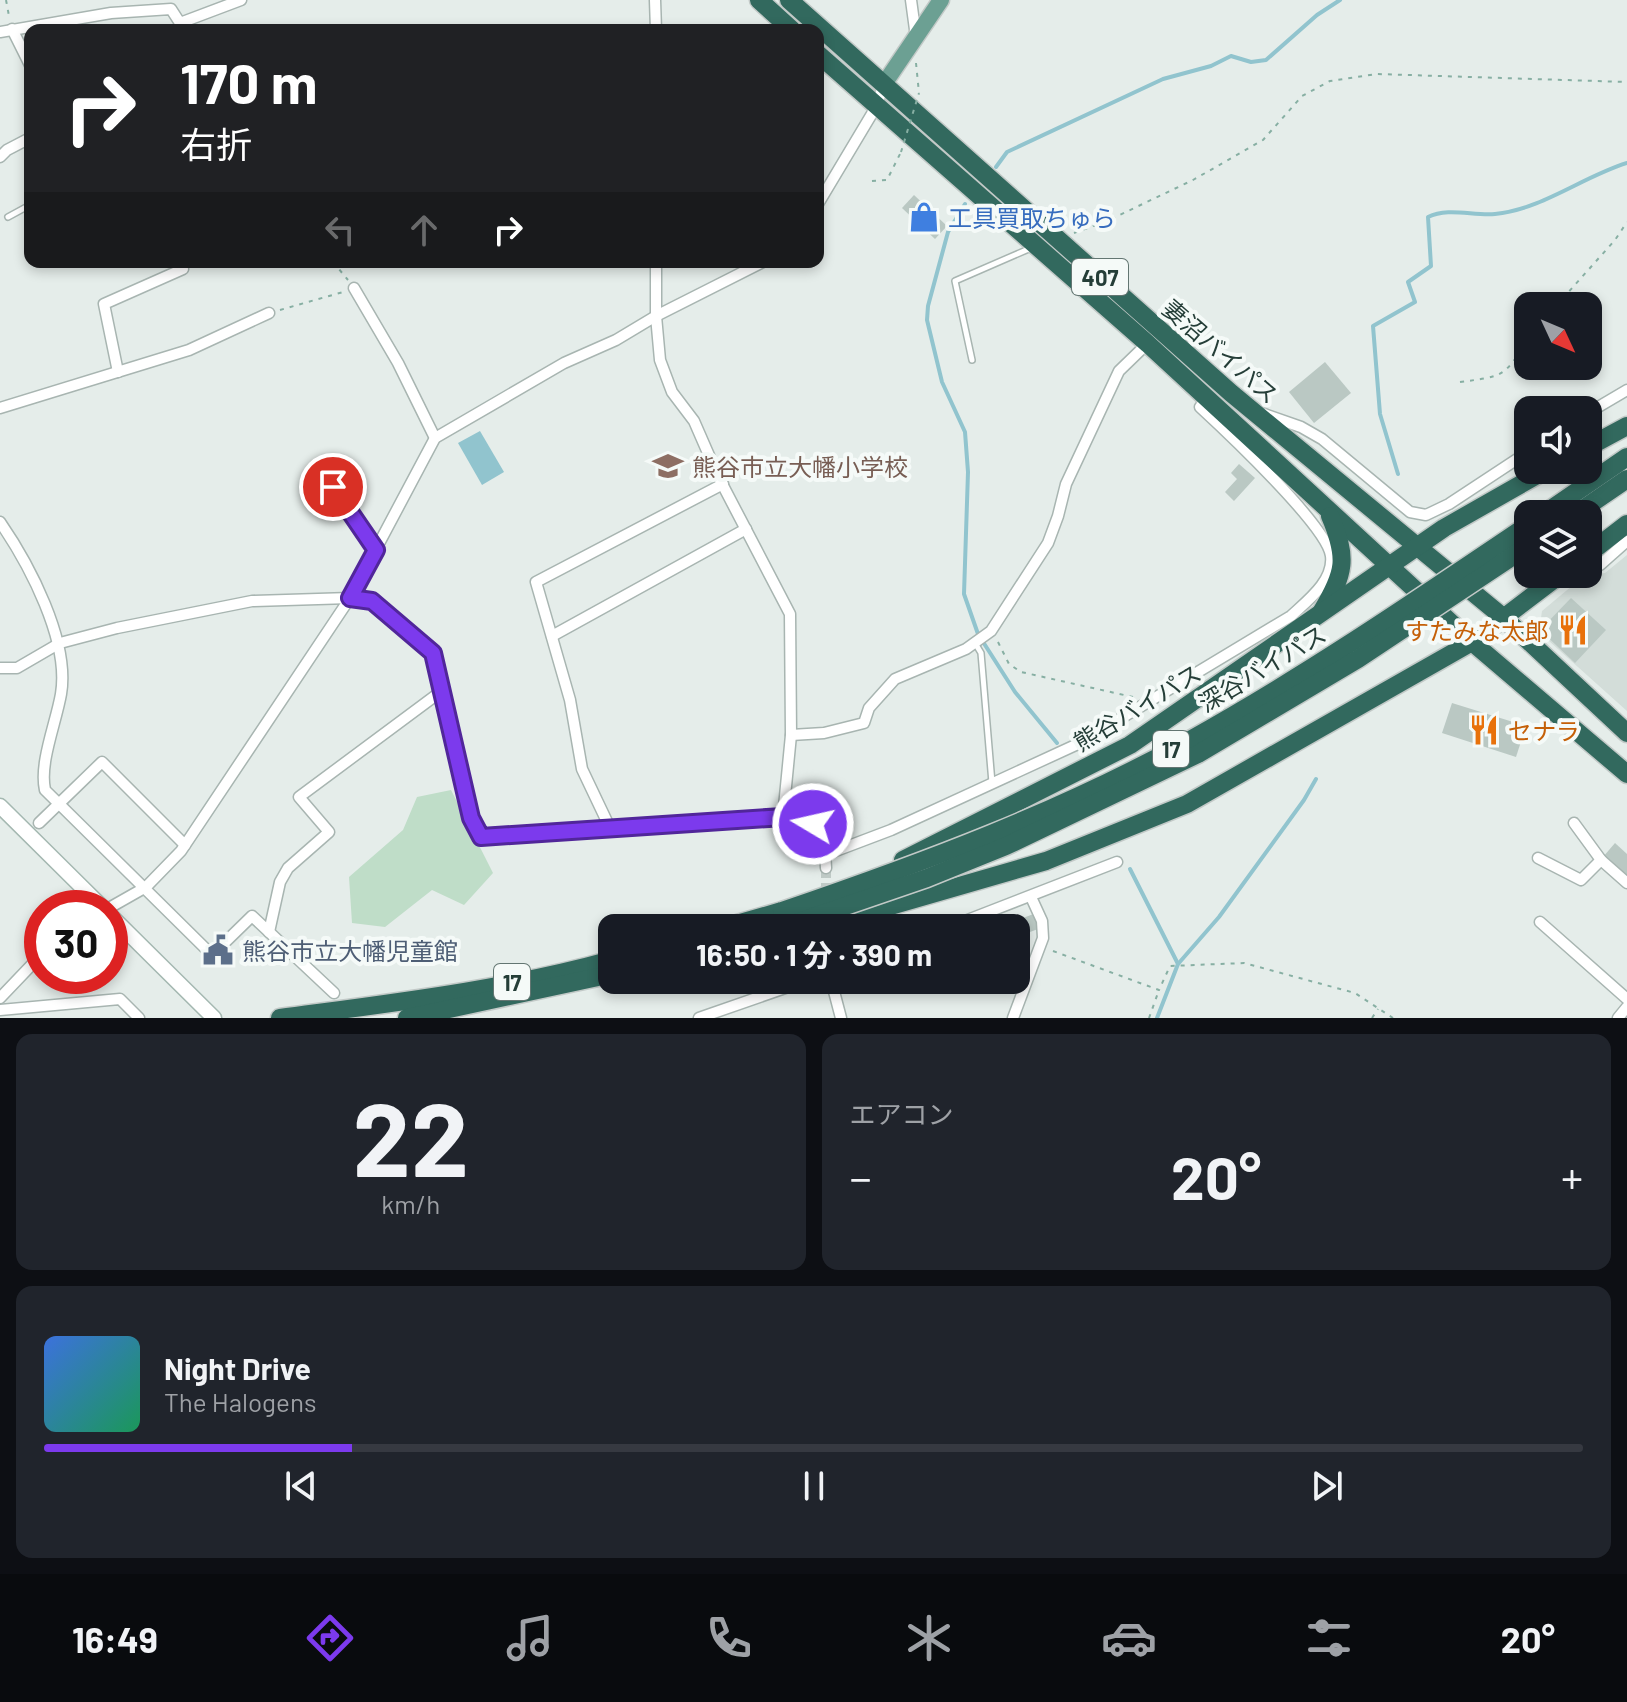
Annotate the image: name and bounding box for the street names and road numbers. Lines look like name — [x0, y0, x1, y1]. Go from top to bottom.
road number: 407 — [1072, 259, 1128, 295]
street label: 妻沼バイパス — [1157, 293, 1285, 409]
street label: 深谷バイパス — [1193, 619, 1331, 717]
street label: 熊谷バイパス — [1068, 658, 1206, 756]
road number: 17 — [1153, 731, 1189, 767]
road number: 17 — [494, 964, 530, 1000]

